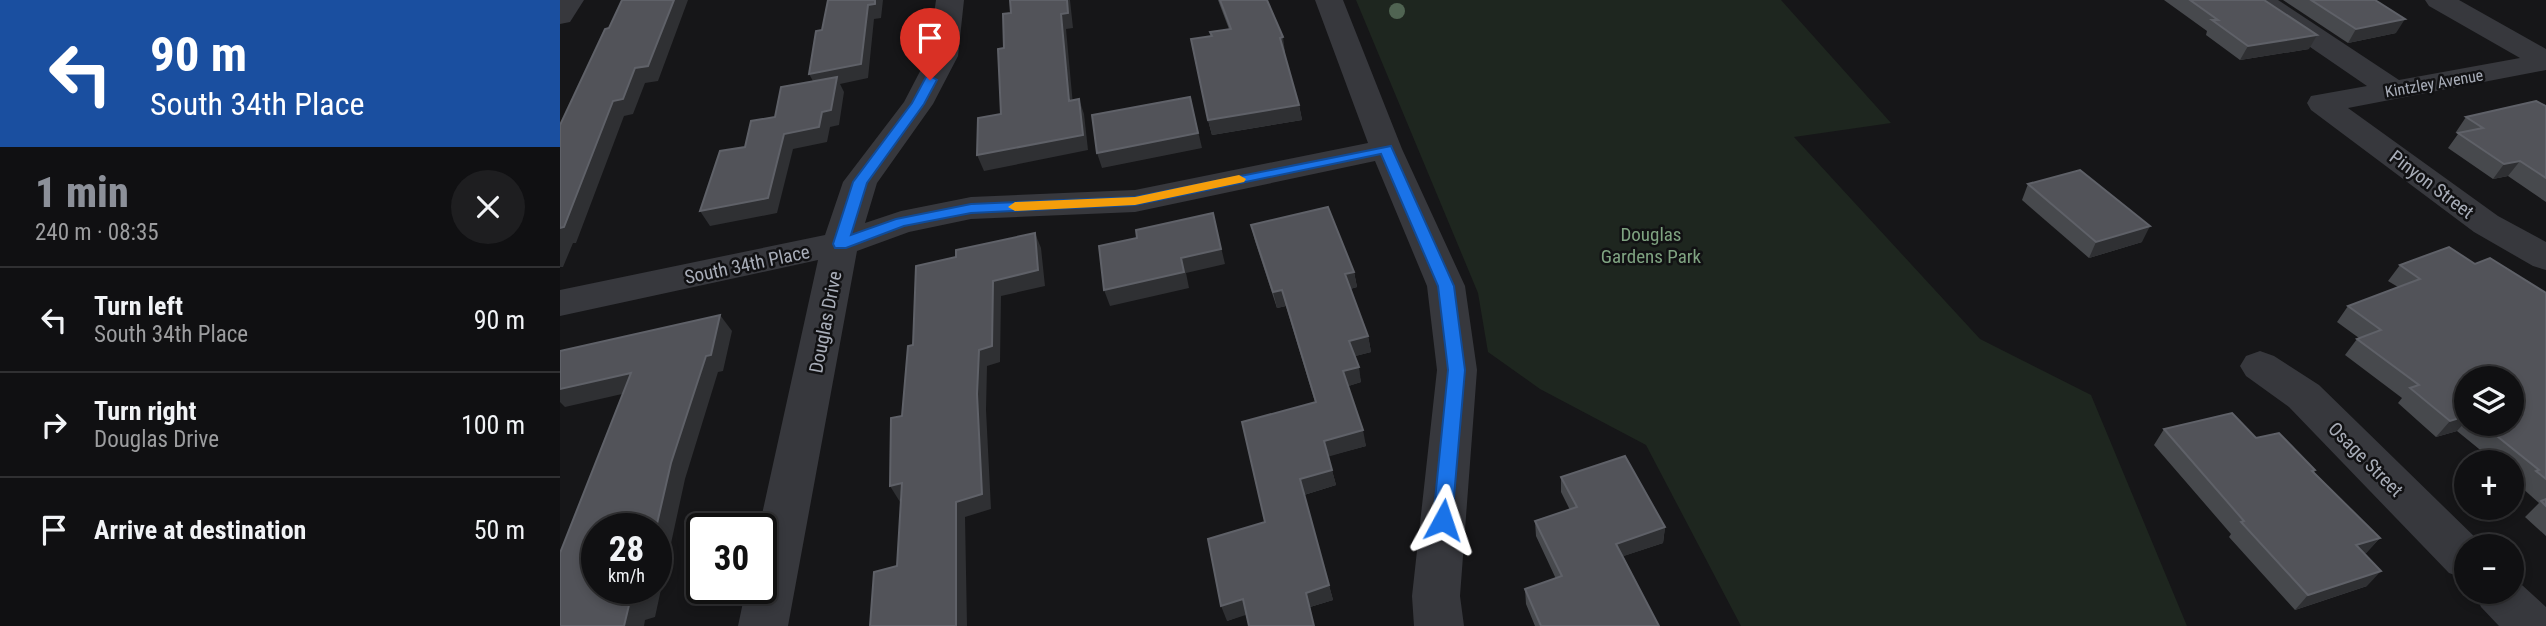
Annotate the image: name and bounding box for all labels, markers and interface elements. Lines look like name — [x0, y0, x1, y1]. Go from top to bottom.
pin — [900, 8, 960, 80]
icon: arrive — [911, 19, 949, 57]
text: 90 m — [150, 26, 247, 83]
icon: left — [35, 28, 126, 119]
street label: Kintzley Avenue — [2384, 66, 2485, 101]
text: South 34th Place — [150, 85, 364, 123]
street label: Pinyon Street — [2385, 145, 2478, 224]
text: 1 min — [35, 168, 129, 217]
button: close — [451, 170, 525, 244]
text: 240 m · 08:35 — [35, 219, 159, 246]
park label: Douglas Gardens Park — [1601, 223, 1702, 268]
street label: South 34th Place — [682, 240, 812, 289]
street label: Douglas Drive — [804, 269, 847, 375]
text: Turn left — [94, 291, 183, 321]
icon: left — [35, 301, 73, 339]
text: 90 m — [474, 305, 525, 335]
text: South 34th Place — [94, 321, 248, 348]
map controls — [2454, 366, 2524, 604]
button: layers — [2454, 366, 2524, 436]
text: Turn right — [94, 396, 196, 426]
icon: right — [35, 406, 73, 444]
text: 100 m — [461, 410, 525, 440]
street label: Osage Street — [2323, 417, 2408, 502]
text: Douglas Drive — [94, 426, 219, 453]
button: + — [2454, 450, 2524, 520]
position arrow — [1406, 483, 1480, 557]
icon: arrive — [35, 511, 73, 549]
speed limit sign: 30 — [686, 513, 777, 604]
text: Arrive at destination — [94, 515, 306, 545]
text: 50 m — [474, 515, 525, 545]
text: 28 — [609, 529, 644, 570]
button: − — [2454, 534, 2524, 604]
text: km/h — [608, 565, 645, 586]

